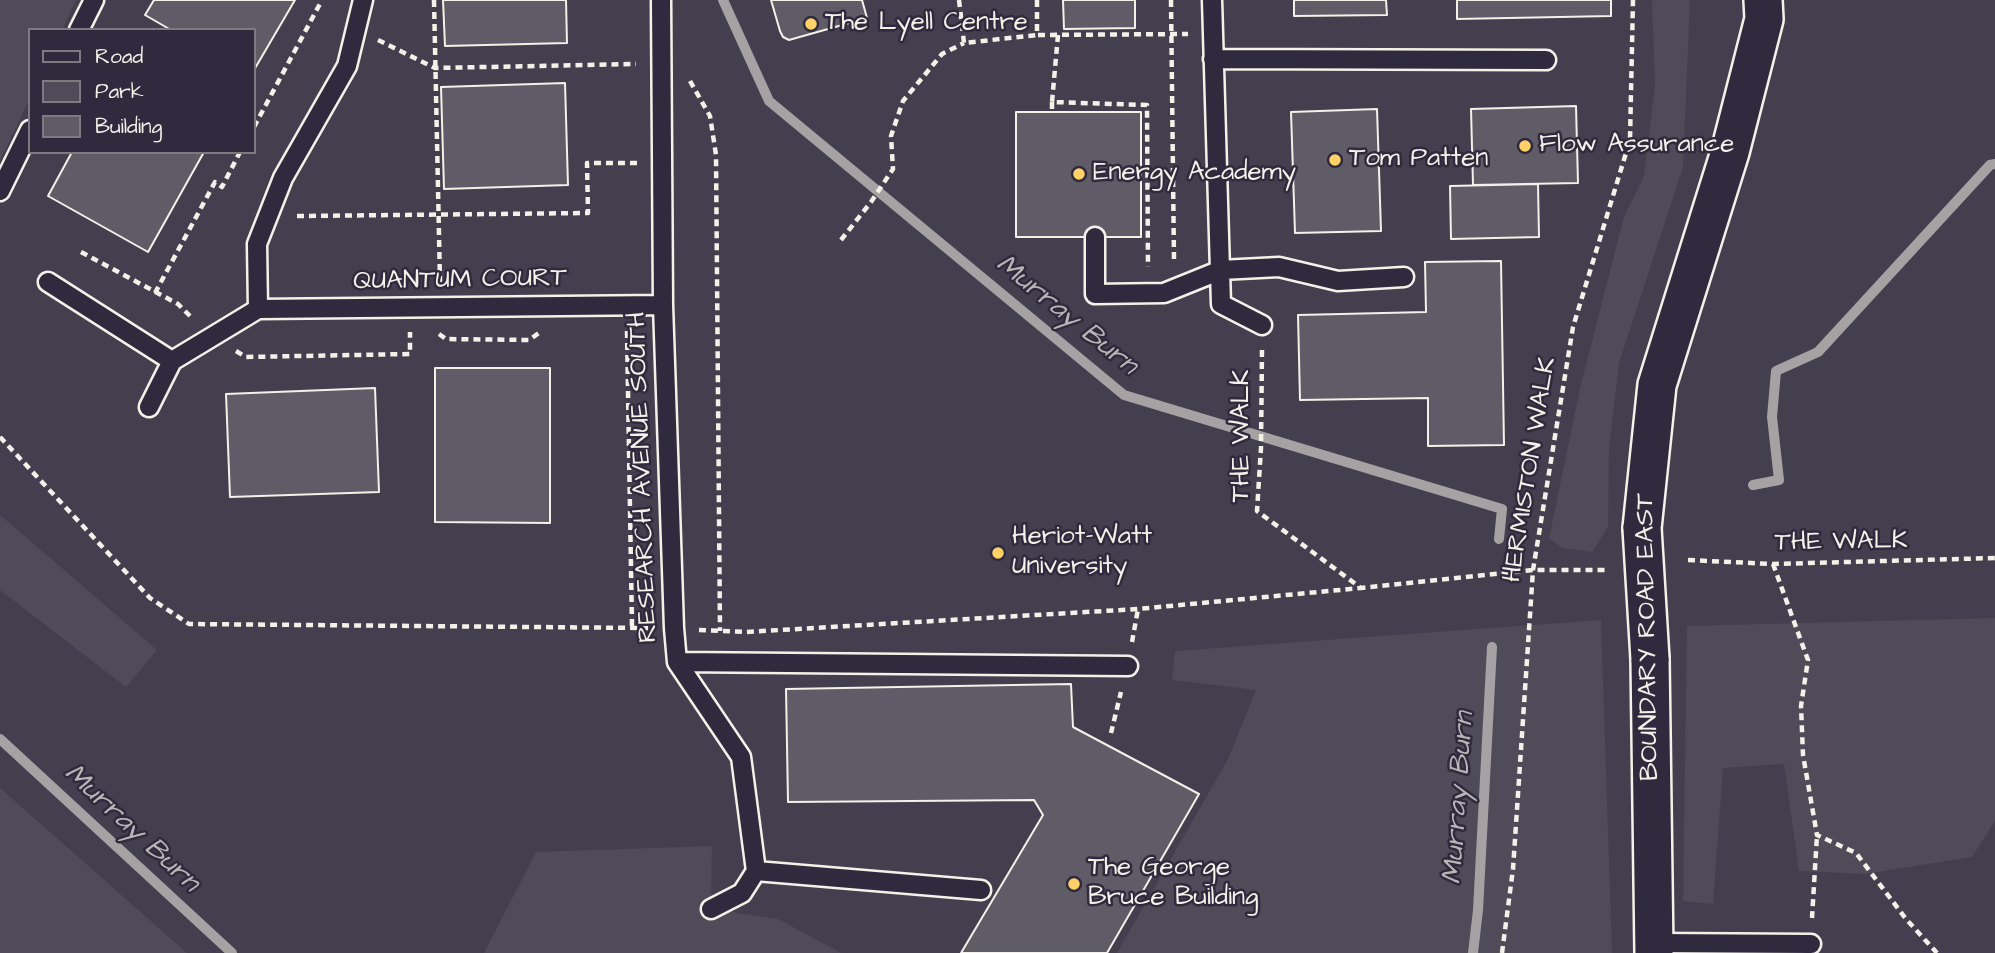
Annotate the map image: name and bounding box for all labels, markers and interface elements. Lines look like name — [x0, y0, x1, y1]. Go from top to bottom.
place label: The Lyell Centre — [825, 8, 1028, 40]
marker: The Lyell Centre — [803, 16, 819, 32]
legend — [28, 28, 256, 154]
text: Road — [95, 42, 143, 71]
text: Park — [95, 77, 144, 106]
text: Building — [95, 112, 162, 141]
place label: Flow Assurance — [1539, 130, 1734, 162]
marker: Flow Assurance — [1517, 138, 1533, 154]
place label: Tom Patten — [1349, 144, 1488, 176]
marker: Tom Patten — [1327, 152, 1343, 168]
place label: Energy Academy — [1093, 158, 1296, 190]
marker: Energy Academy — [1071, 166, 1087, 182]
water label: Murray Burn — [988, 249, 1144, 383]
street label: QUANTUM COURT — [353, 264, 567, 298]
street label: RESEARCH AVENUE SOUTH — [623, 311, 665, 643]
street label: HERMISTON WALK — [1498, 355, 1564, 585]
street label: THE WALK — [1227, 370, 1259, 502]
street label: BOUNDARY ROAD EAST — [1631, 493, 1667, 781]
place label: Heriot-Watt University — [1012, 522, 1152, 584]
street label: THE WALK — [1774, 526, 1908, 560]
marker: Heriot-Watt University — [990, 545, 1006, 561]
water label: Murray Burn — [1437, 711, 1483, 885]
water label: Murray Burn — [56, 758, 206, 900]
place label: The George Bruce Building — [1088, 853, 1258, 914]
marker: The George Bruce Building — [1066, 876, 1082, 892]

